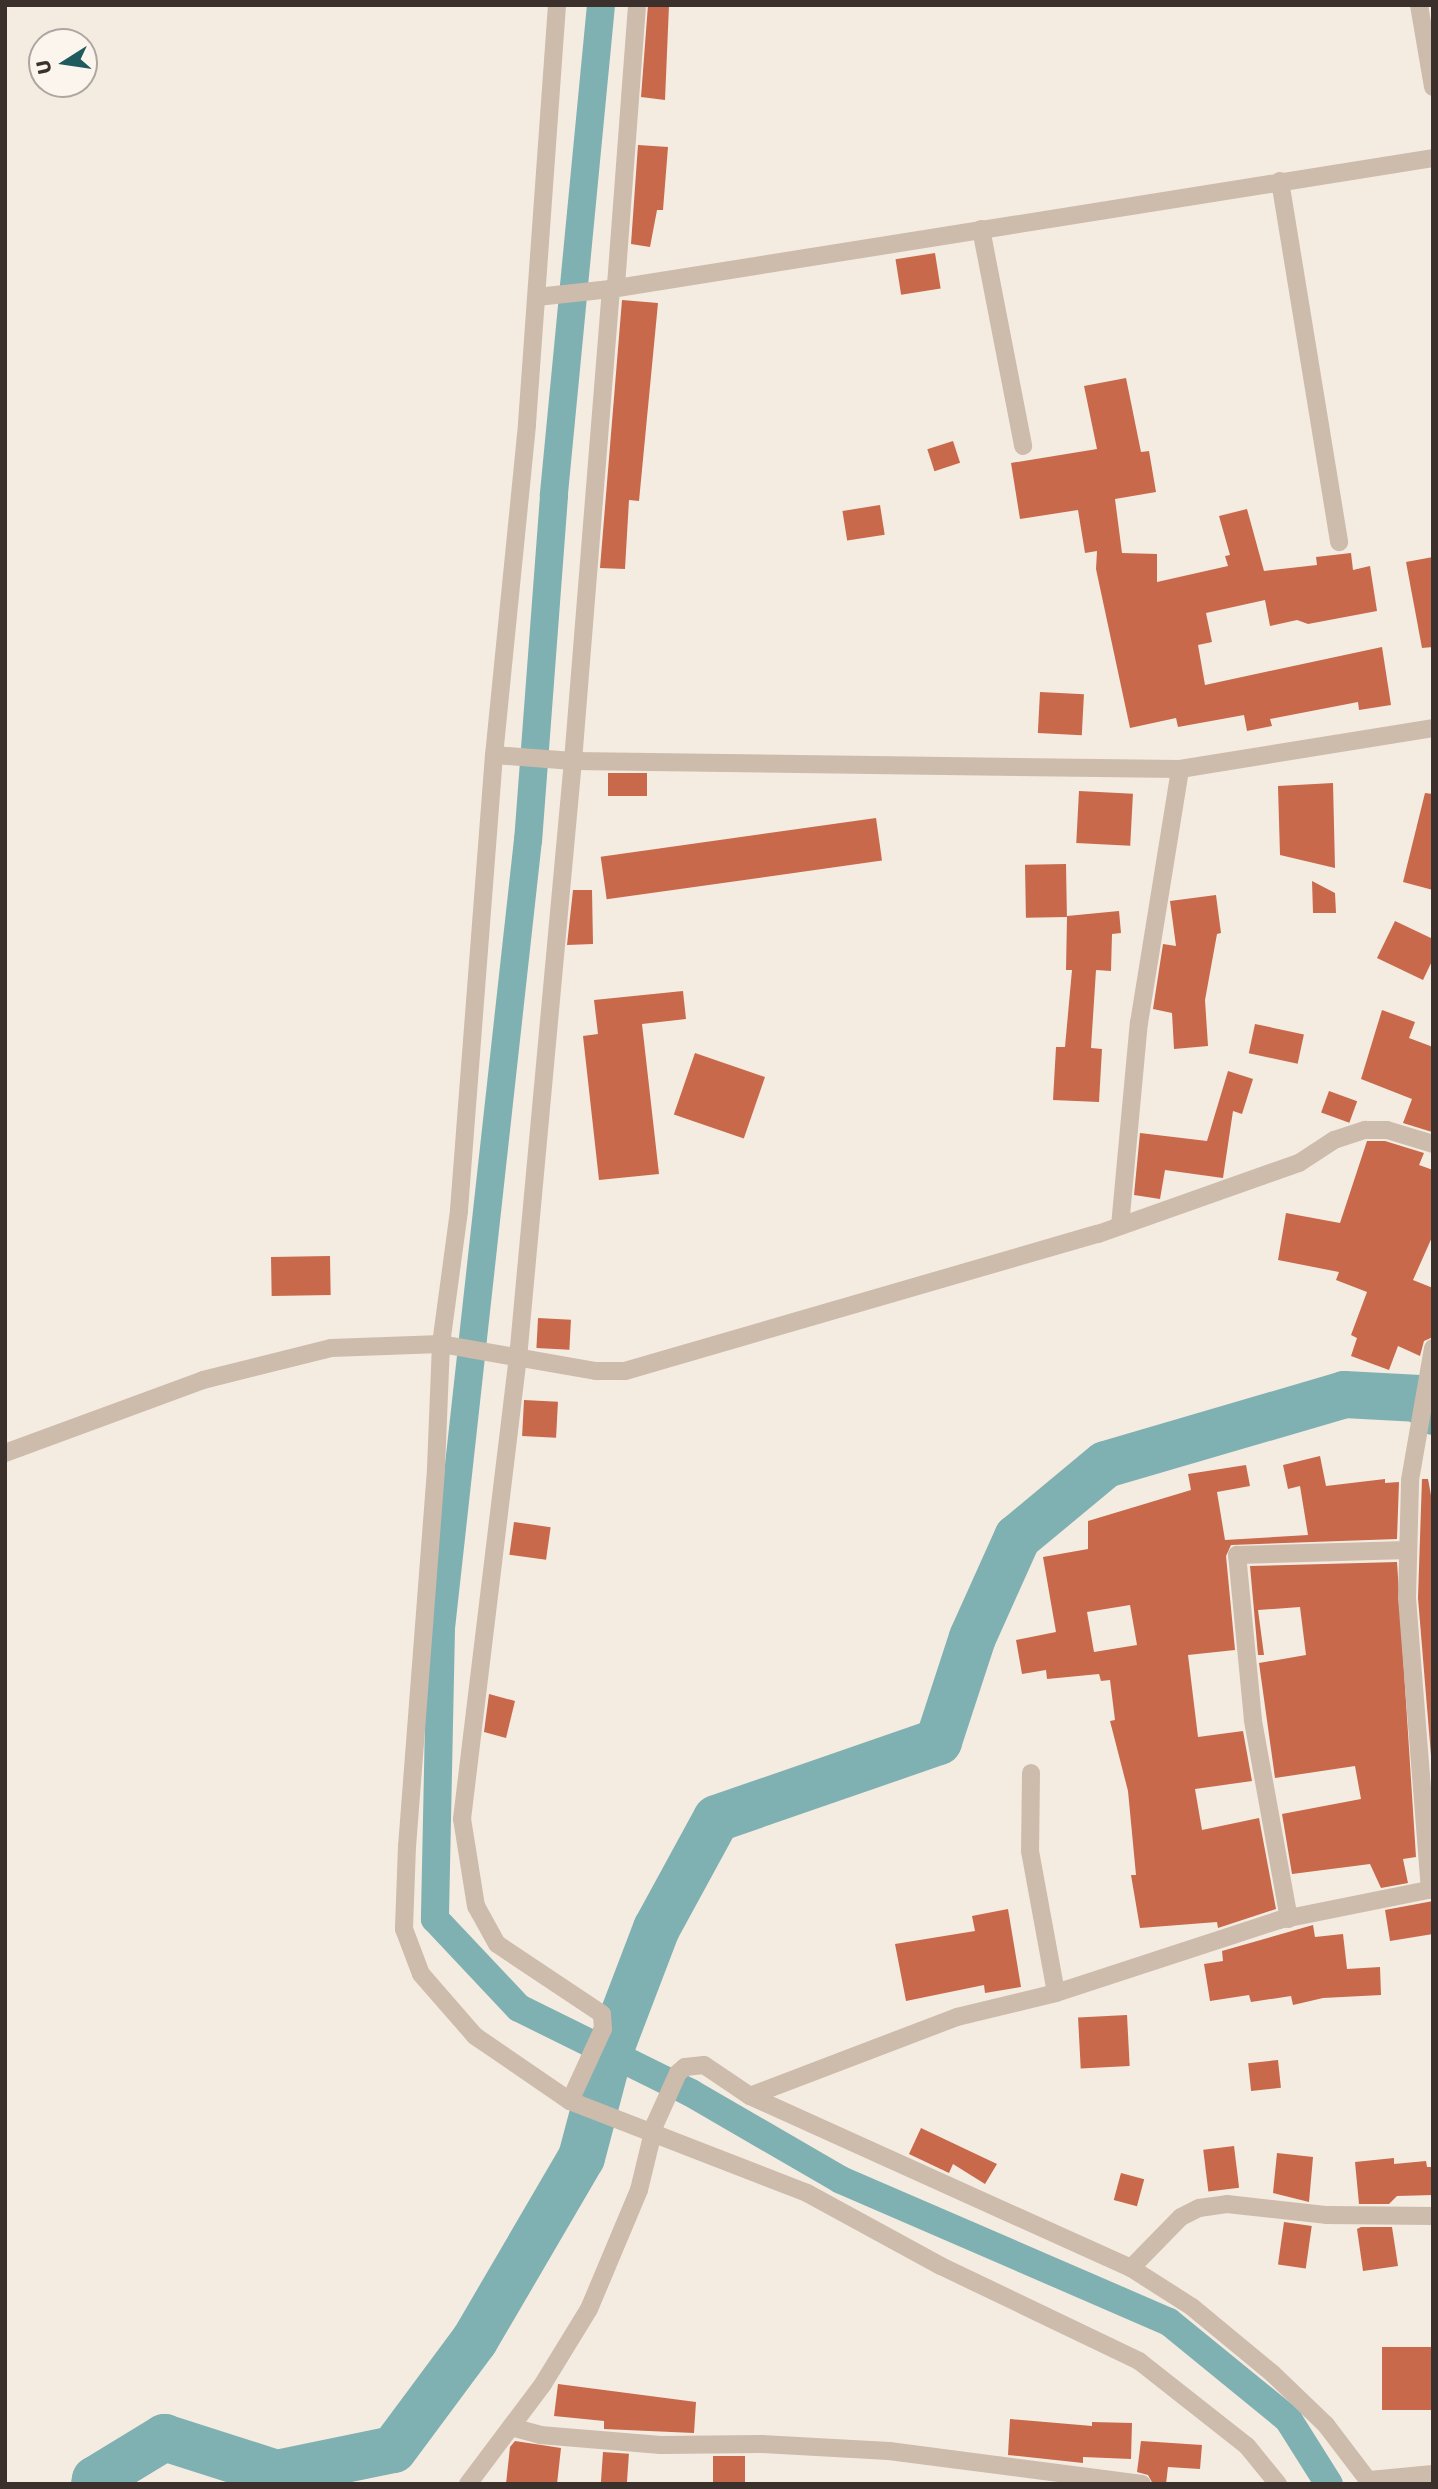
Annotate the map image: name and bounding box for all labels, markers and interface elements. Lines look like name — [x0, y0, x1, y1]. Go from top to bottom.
north arrow — [28, 28, 98, 98]
text: U — [31, 58, 57, 76]

